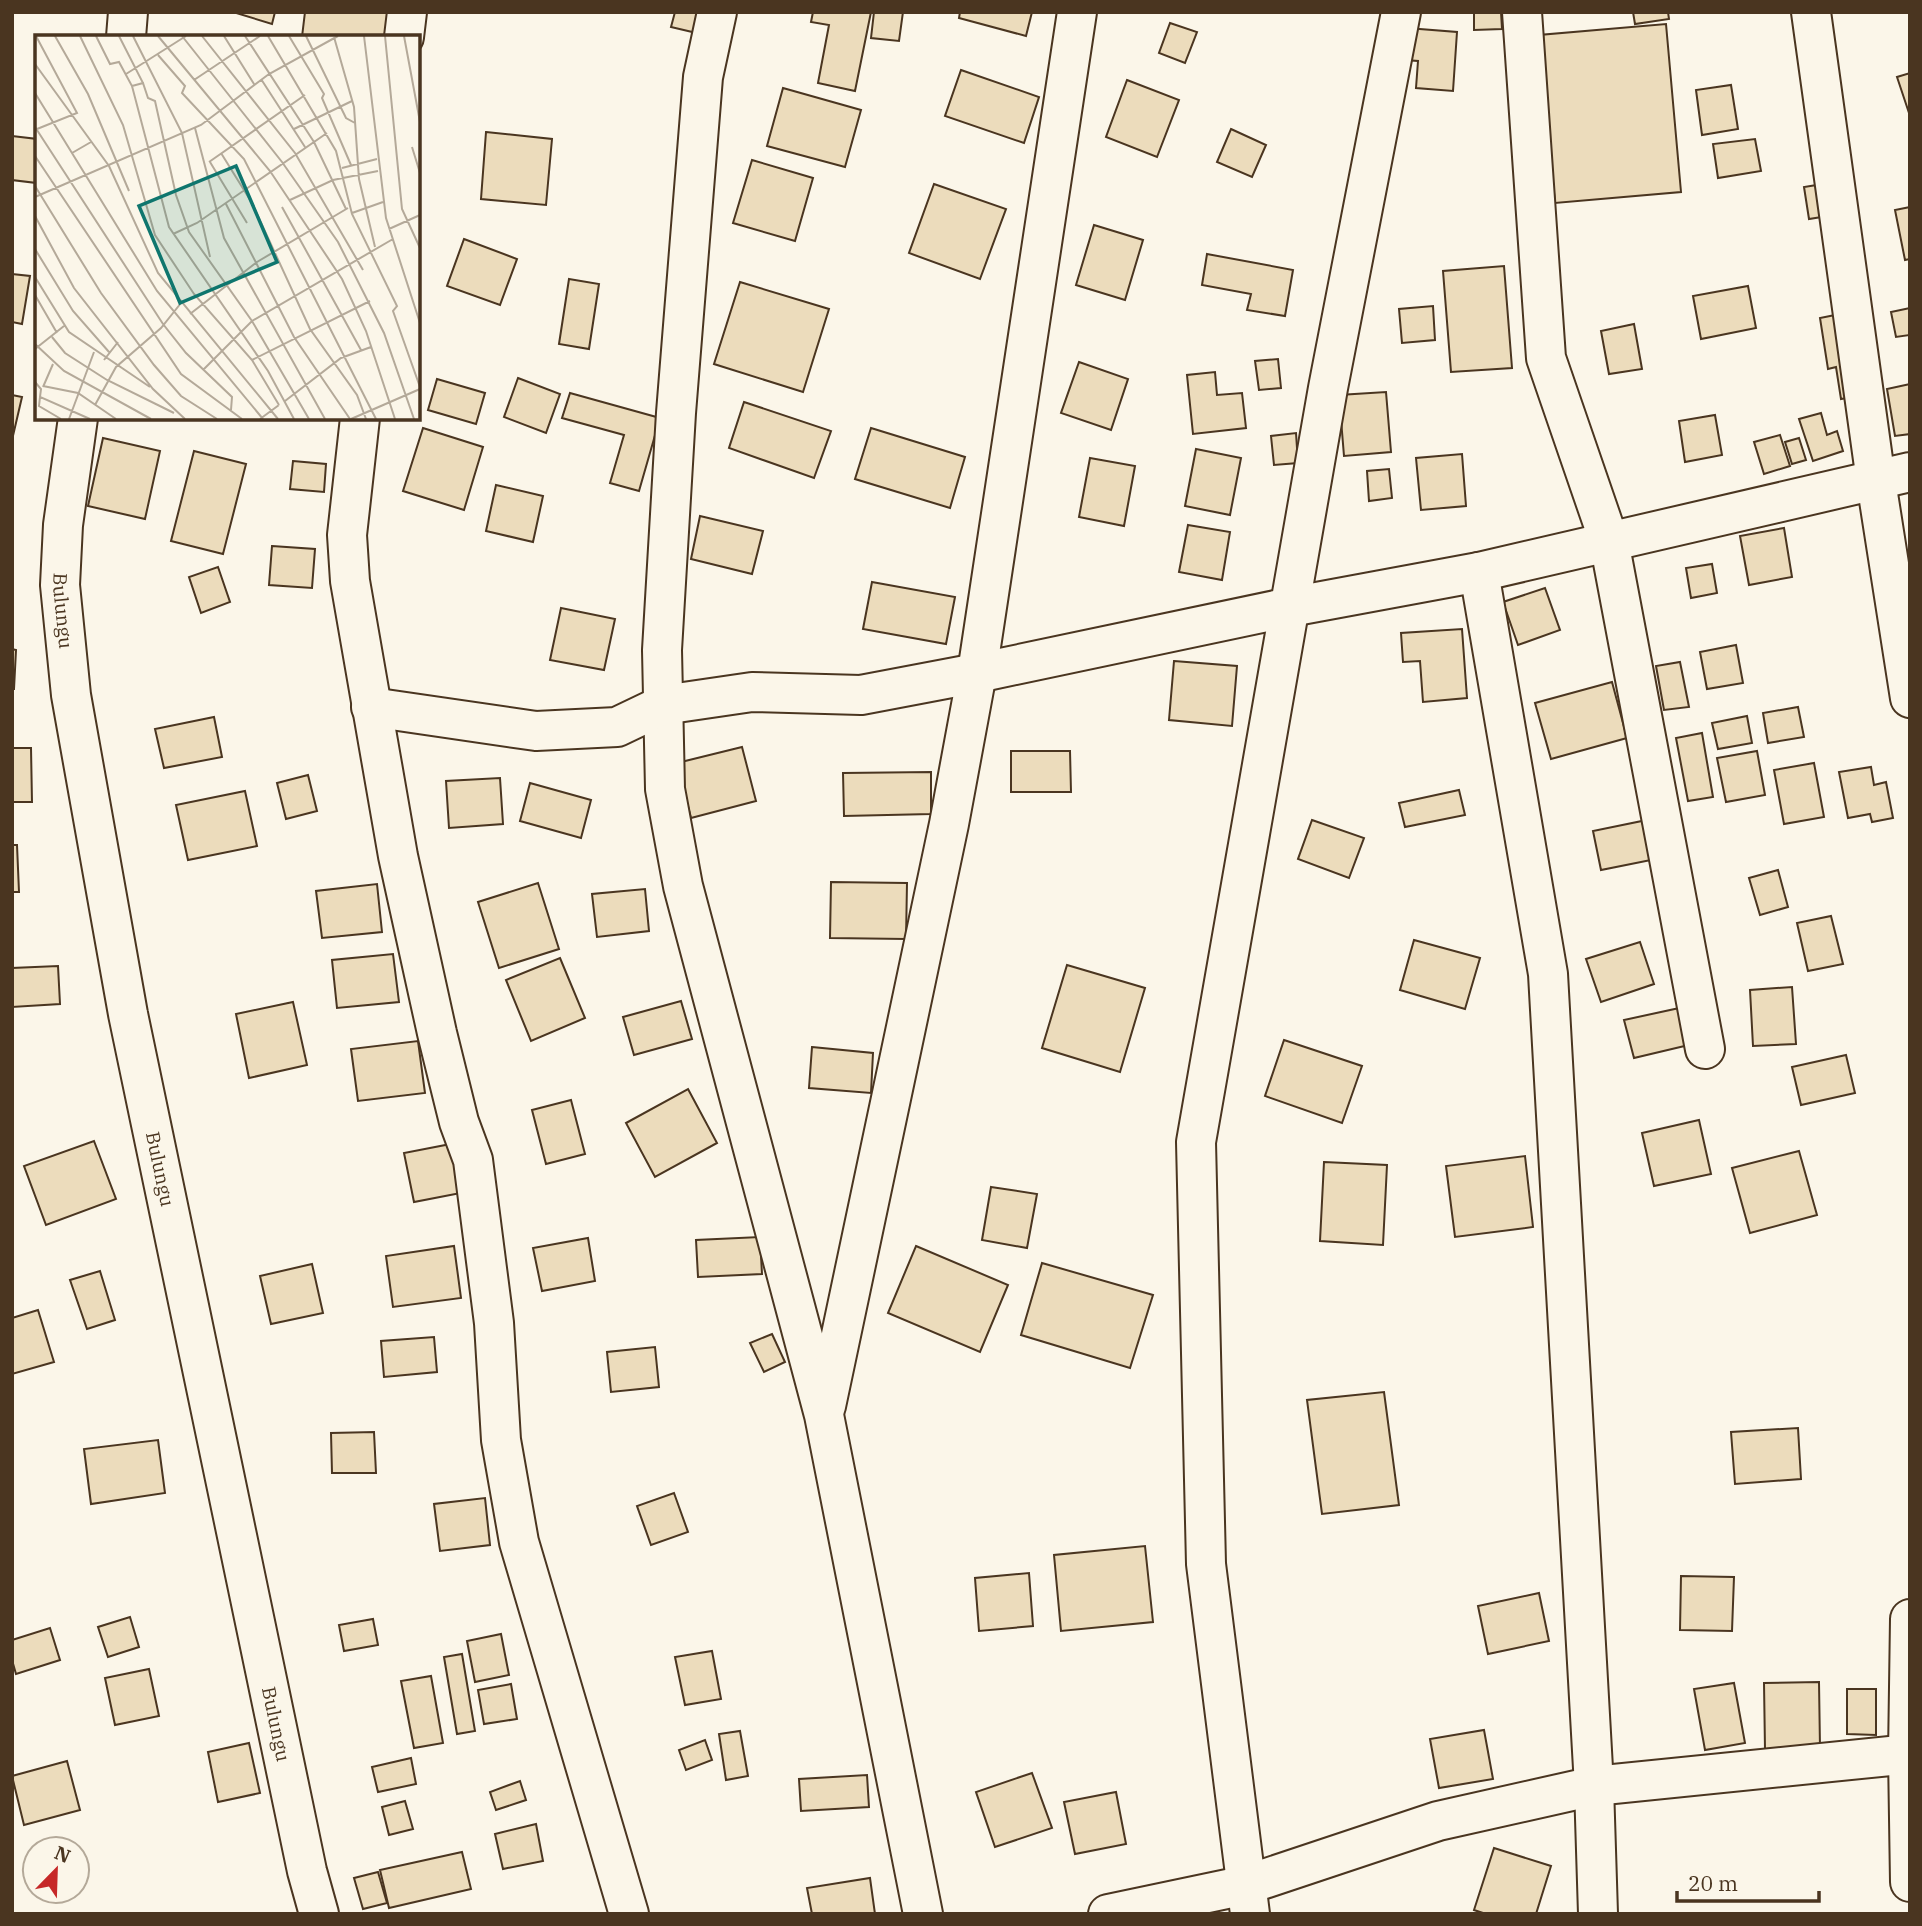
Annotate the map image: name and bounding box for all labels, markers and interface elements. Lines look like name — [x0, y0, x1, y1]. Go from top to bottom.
inset map — [35, 35, 420, 420]
street label: Bulungu — [48, 572, 78, 650]
street label: Bulungu — [141, 1129, 180, 1209]
street label: Bulungu — [257, 1684, 296, 1764]
north arrow — [21, 1835, 91, 1905]
text: N — [51, 1840, 74, 1868]
scale bar — [1677, 1860, 1819, 1904]
text: 20 m — [1688, 1869, 1738, 1897]

